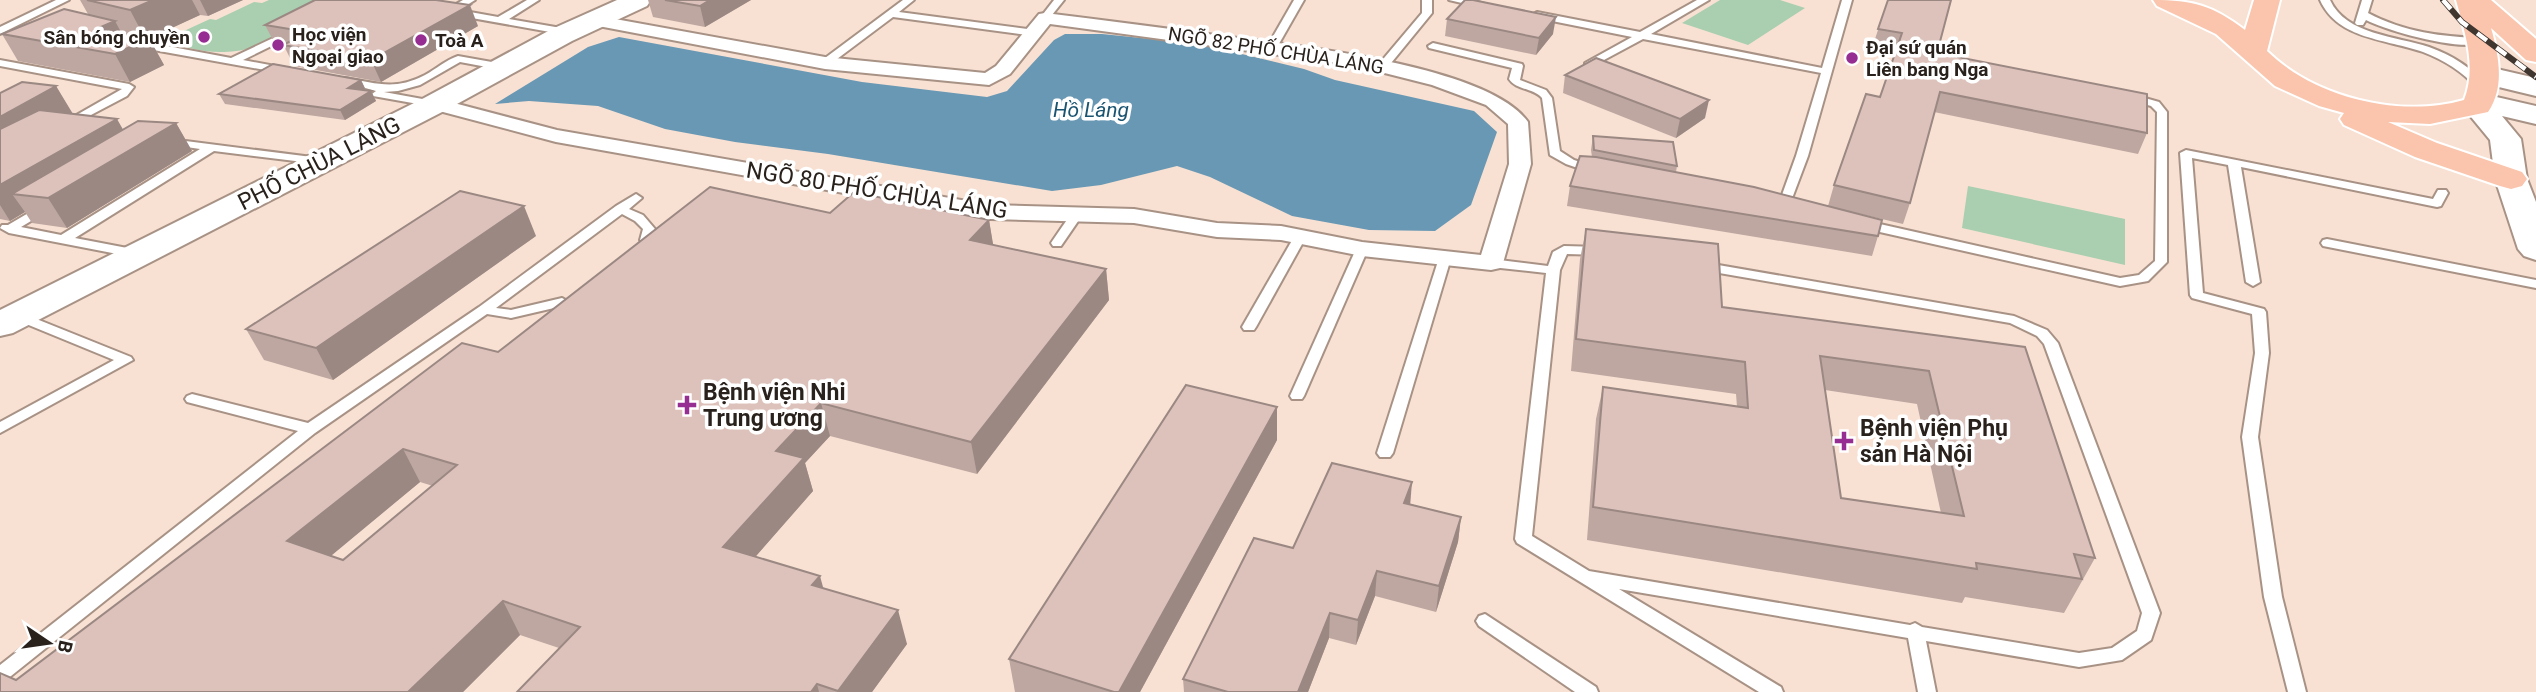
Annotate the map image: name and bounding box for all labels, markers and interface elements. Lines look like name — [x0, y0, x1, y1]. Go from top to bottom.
street label: NGÕ 82 PHỐ CHÙA LÁNG — [1166, 21, 1386, 79]
place label: Học viện Ngoại giao — [292, 23, 384, 68]
place label: Sân bóng chuyền — [44, 26, 190, 49]
marker: Sân bóng chuyền — [196, 29, 212, 45]
place label: Toà A — [435, 29, 484, 52]
marker: Toà A — [413, 32, 429, 48]
place label: Đại sứ quán Liên bang Nga — [1866, 36, 1988, 81]
marker: Học viện Ngoại giao — [270, 37, 286, 53]
marker: Đại sứ quán Liên bang Nga — [1844, 50, 1860, 66]
water label: Hồ Láng — [1053, 98, 1129, 122]
street label: PHỐ CHÙA LÁNG — [232, 108, 405, 216]
street label: NGÕ 80 PHỐ CHÙA LÁNG — [744, 154, 1010, 224]
place label: Bệnh viện Nhi Trung ương — [703, 379, 846, 432]
marker: Bệnh viện Nhi Trung ương — [677, 395, 697, 415]
place label: Bệnh viện Phụ sản Hà Nội — [1860, 415, 2008, 468]
marker: Bệnh viện Phụ sản Hà Nội — [1834, 431, 1854, 451]
north arrow — [14, 608, 84, 678]
text: B — [53, 638, 78, 655]

